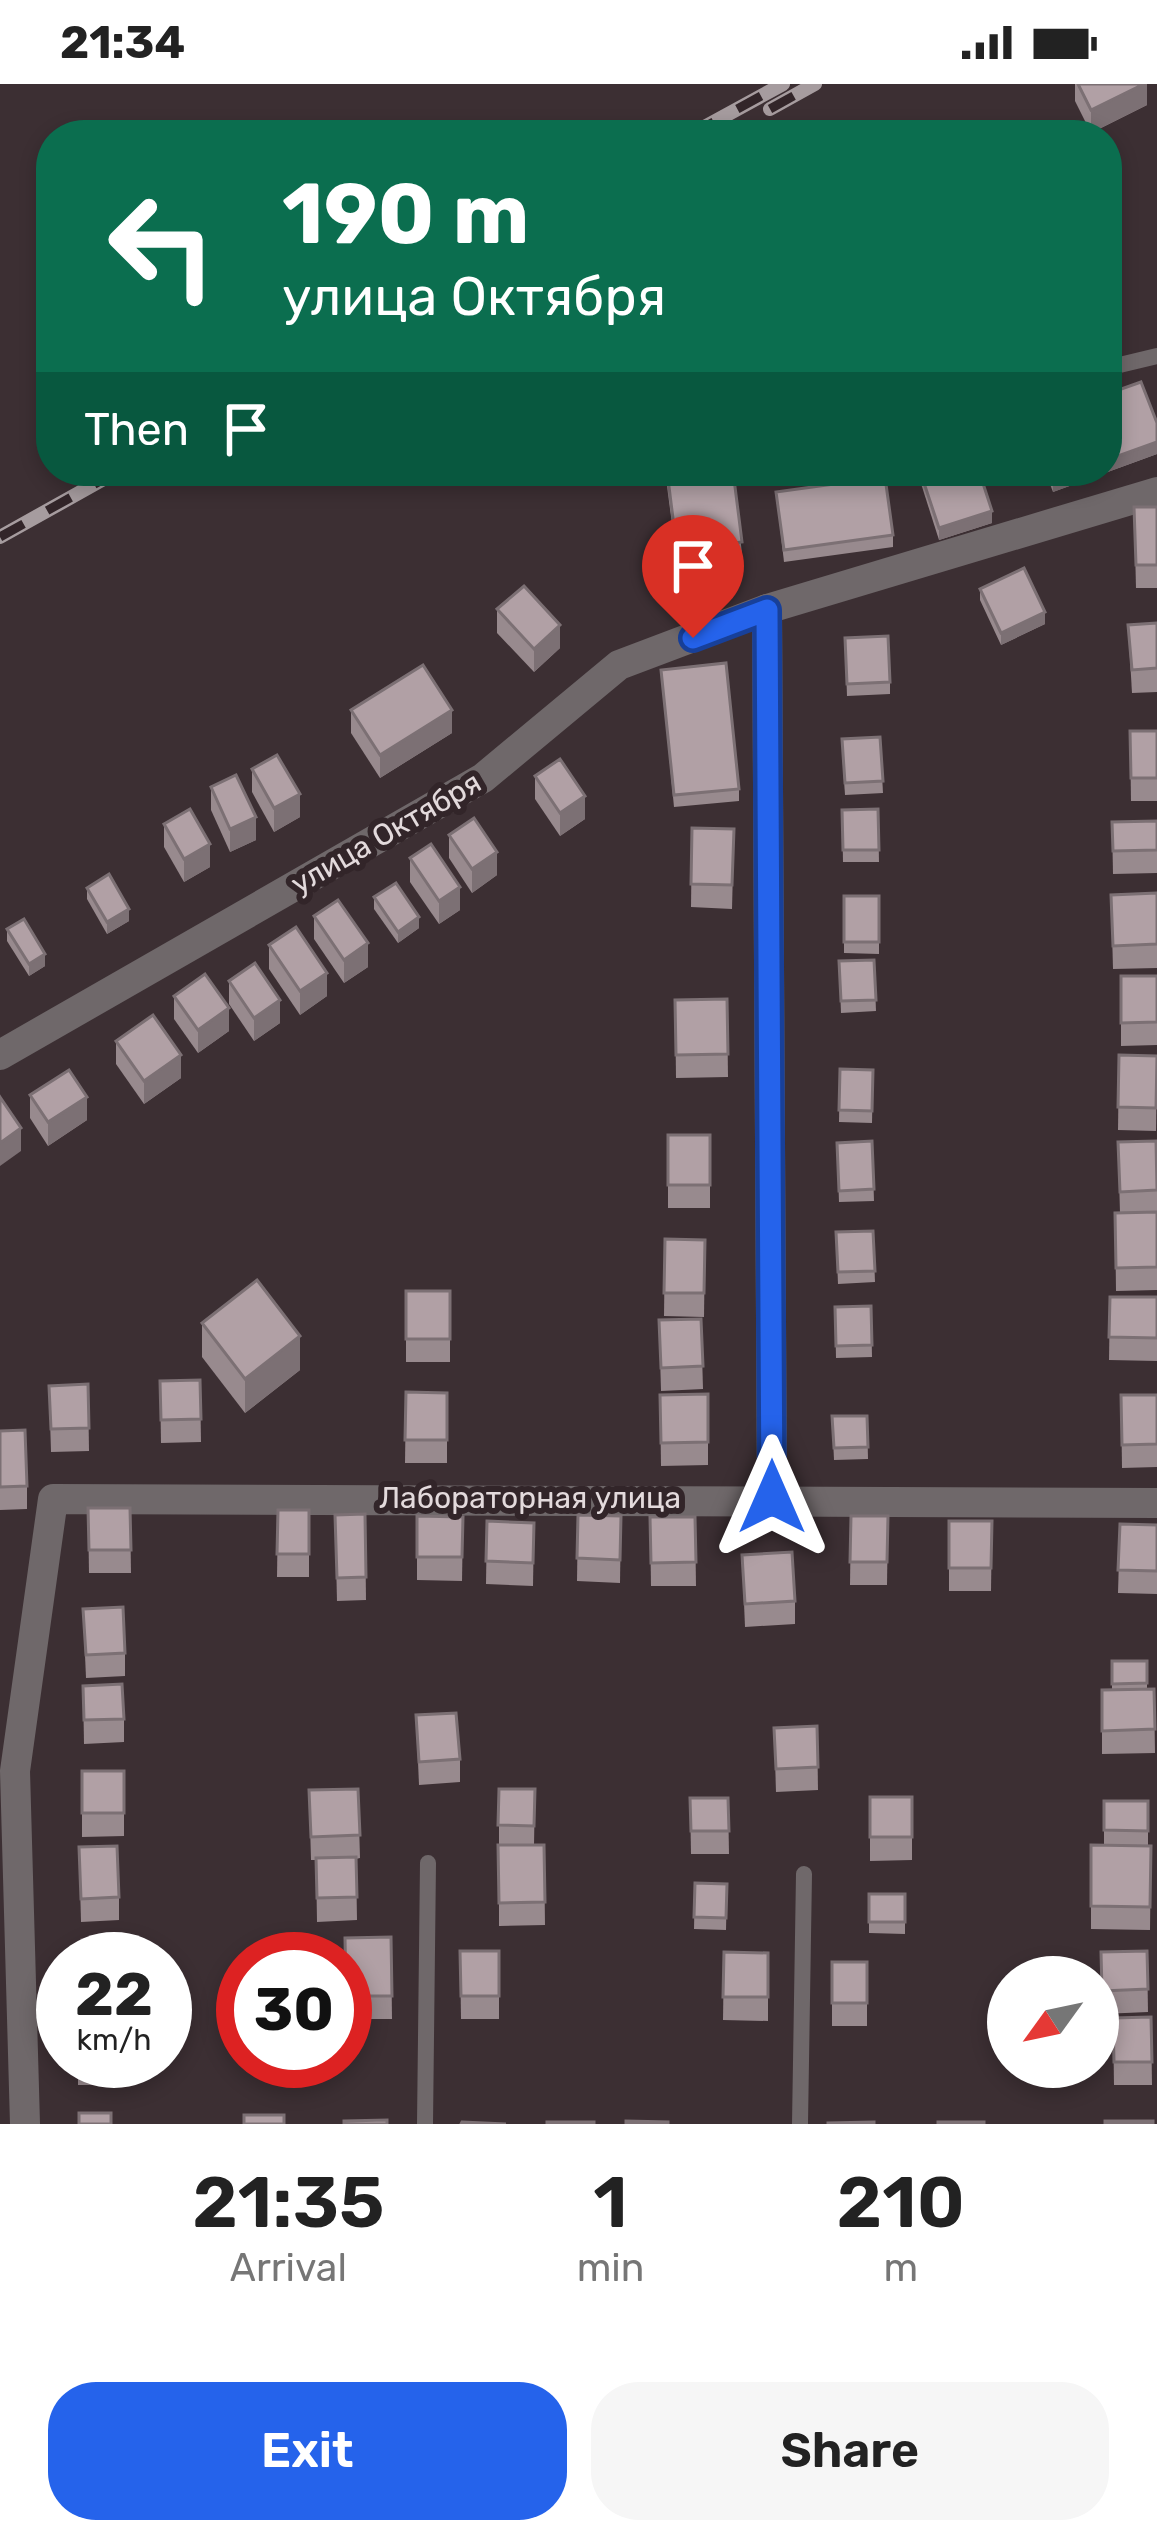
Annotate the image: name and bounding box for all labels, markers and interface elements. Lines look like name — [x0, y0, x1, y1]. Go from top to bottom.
text: 21:34 — [60, 16, 185, 69]
text: 190 m — [282, 164, 530, 264]
icon: left — [84, 168, 240, 324]
text: улица Октября — [282, 265, 666, 329]
icon: arrive — [213, 396, 279, 462]
text: Then — [84, 403, 189, 456]
pin — [642, 515, 744, 638]
icon: arrive — [660, 533, 726, 599]
street label: улица Октября — [285, 764, 487, 902]
position arrow — [709, 1434, 835, 1560]
street label: Лабораторная улица — [379, 1480, 681, 1516]
speed limit sign: 30 — [216, 1932, 372, 2088]
north arrow — [987, 1956, 1119, 2088]
map controls — [987, 1956, 1119, 2088]
text: 22 — [75, 1959, 153, 2030]
text: km/h — [77, 2022, 151, 2058]
text: 21:35 — [192, 2160, 385, 2245]
text: 1 — [593, 2160, 628, 2245]
text: 210 — [837, 2160, 965, 2245]
text: Arrival — [230, 2245, 347, 2291]
text: min — [577, 2245, 644, 2291]
text: m — [883, 2245, 918, 2291]
button: Exit — [48, 2382, 567, 2520]
button: Share — [591, 2382, 1109, 2520]

